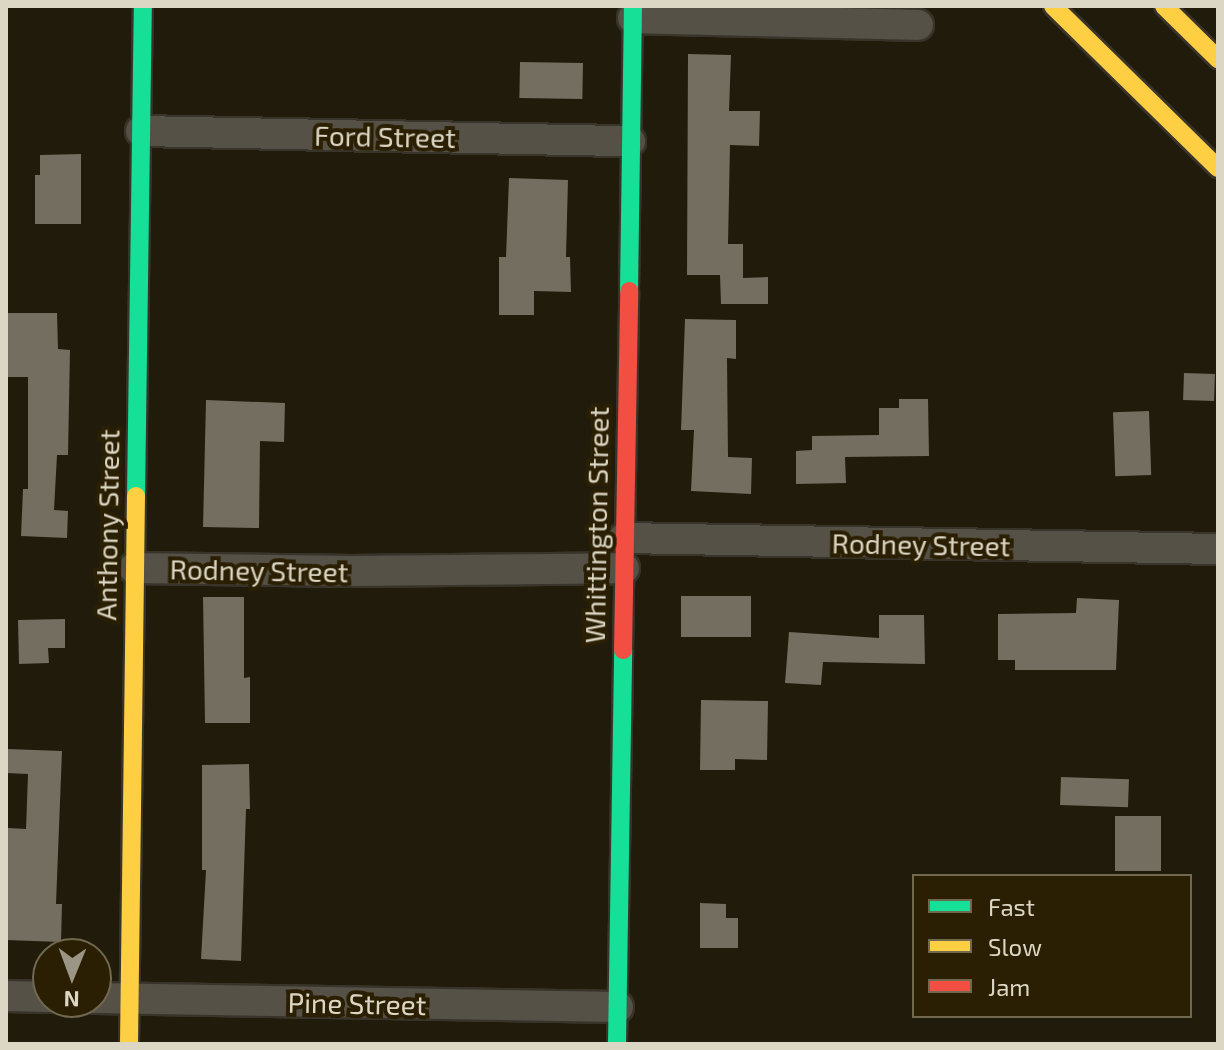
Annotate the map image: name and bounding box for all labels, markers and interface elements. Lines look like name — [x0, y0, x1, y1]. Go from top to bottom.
street label: Ford Street — [314, 118, 456, 154]
street label: Whittington Street — [577, 406, 615, 644]
street label: Anthony Street — [89, 429, 125, 621]
street label: Rodney Street — [831, 526, 1011, 562]
street label: Rodney Street — [169, 552, 349, 588]
legend — [912, 874, 1192, 1018]
text: Fast — [988, 892, 1035, 921]
text: Slow — [988, 932, 1042, 961]
north arrow — [32, 938, 112, 1018]
text: Jam — [988, 972, 1030, 1001]
street label: Pine Street — [287, 985, 427, 1021]
text: N — [63, 987, 80, 1013]

